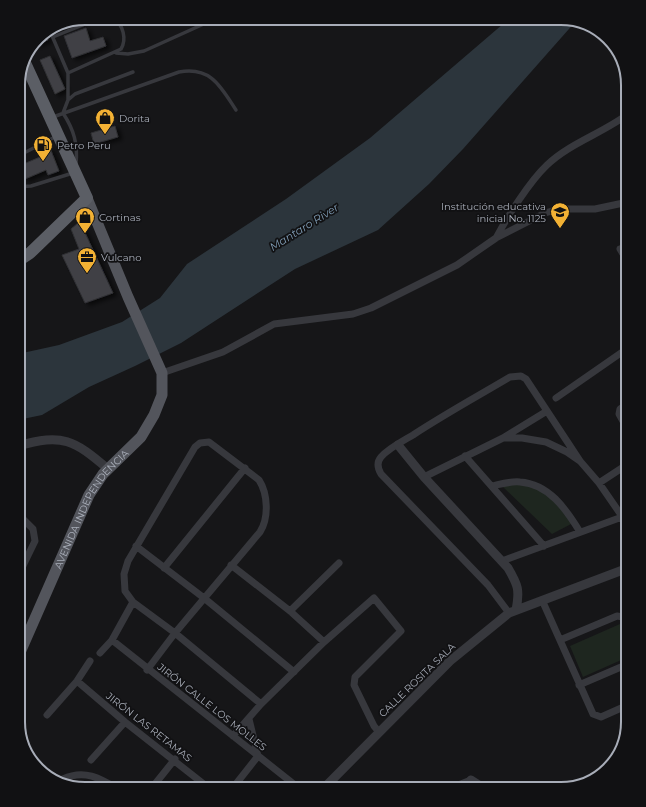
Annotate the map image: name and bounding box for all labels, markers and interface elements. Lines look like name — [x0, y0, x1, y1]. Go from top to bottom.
shop icon: Dorita — [94, 107, 116, 135]
place label: Dorita — [119, 112, 150, 125]
fuel station icon: Petro Peru — [32, 134, 54, 162]
place label: Petro Peru — [57, 139, 111, 152]
water label: Mantaro River — [267, 200, 342, 254]
place label: Institución educativa inicial No. 1125 — [441, 200, 546, 225]
school or university icon: Institución educativa inicial No. 1125 — [549, 201, 571, 229]
shop icon: Cortinas — [74, 206, 96, 234]
place label: Cortinas — [99, 211, 141, 224]
office icon: Vulcano — [76, 246, 98, 274]
place label: Vulcano — [101, 251, 142, 264]
street label: AVENIDA INDEPENDENCIA — [51, 446, 132, 571]
street label: CALLE ROSITA SALA — [376, 639, 459, 720]
street label: JIRÓN CALLE LOS MOLLES — [154, 660, 269, 754]
street label: JIRÓN LAS RETAMAS — [103, 689, 195, 765]

